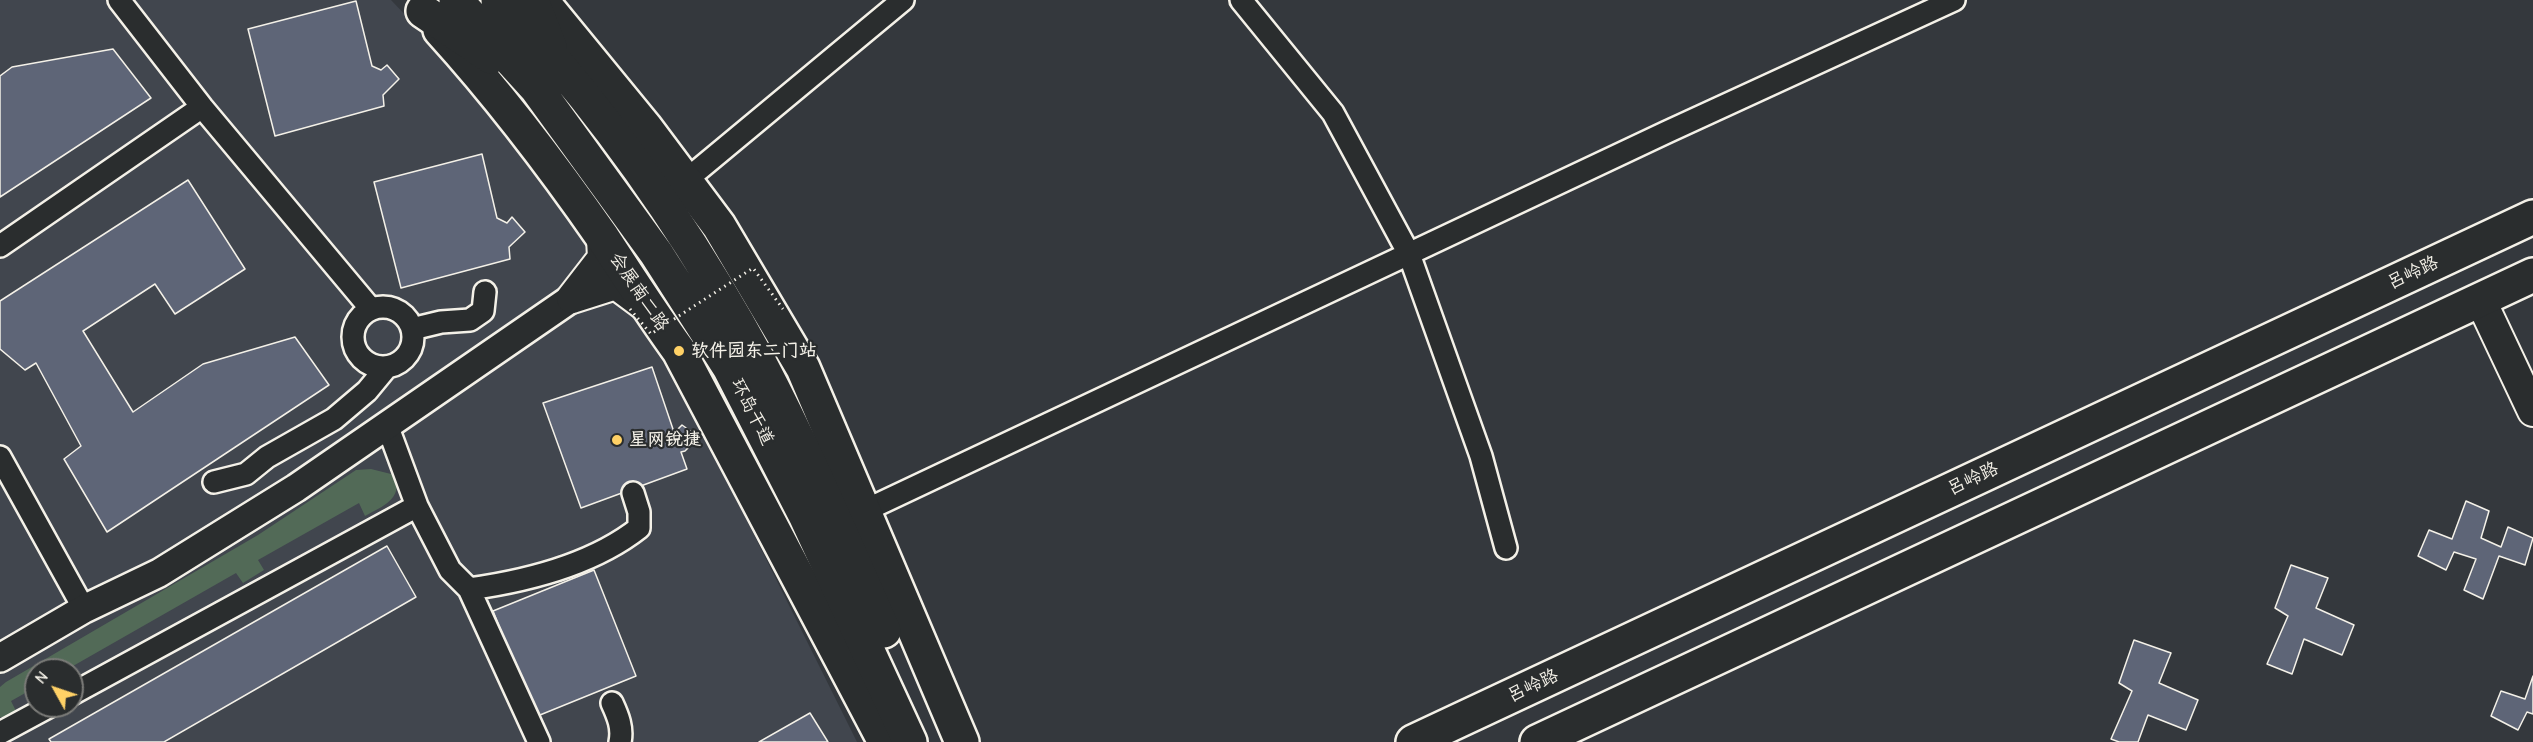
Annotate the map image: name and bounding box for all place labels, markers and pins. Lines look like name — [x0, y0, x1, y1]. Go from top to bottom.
place label: 软件园东二门站 — [691, 340, 817, 362]
marker: 软件园东二门站 — [672, 344, 686, 358]
place label: 星网锐捷 — [629, 429, 701, 451]
marker: 星网锐捷 — [610, 433, 624, 447]

